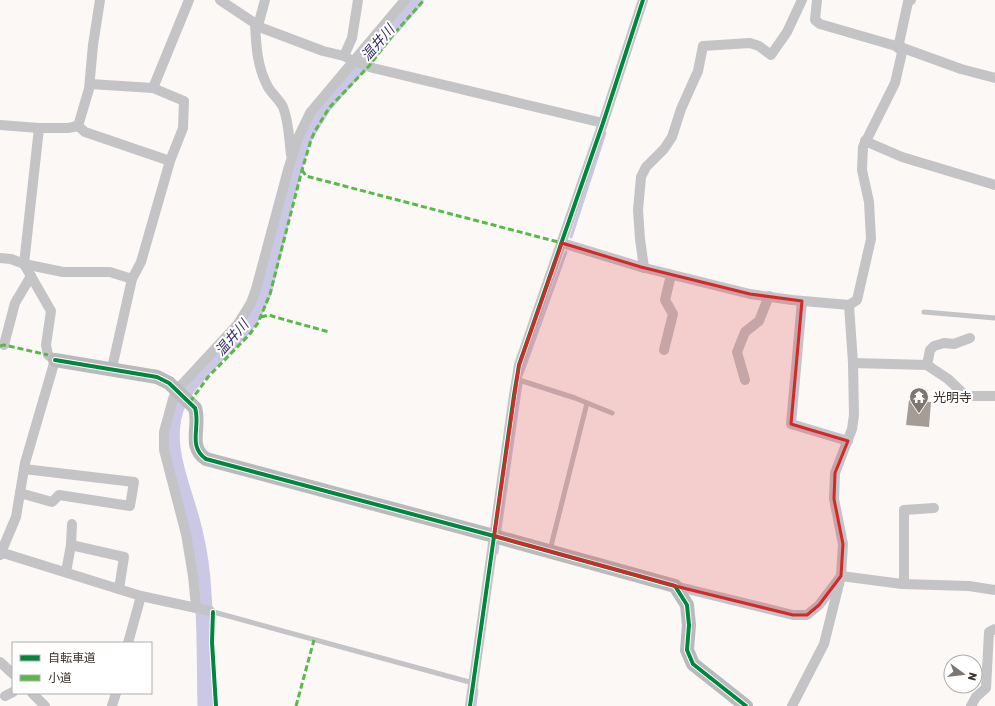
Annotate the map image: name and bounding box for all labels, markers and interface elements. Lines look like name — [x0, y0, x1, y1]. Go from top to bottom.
water label: 温井川 — [358, 20, 400, 64]
water label: 温井川 — [212, 315, 254, 359]
temple icon: 光明寺 — [908, 386, 930, 414]
place label: 光明寺 — [933, 390, 972, 405]
legend — [12, 642, 152, 694]
text: 自転車道 — [48, 651, 96, 665]
north arrow — [943, 654, 983, 694]
text: 小道 — [48, 671, 72, 685]
text: N — [965, 671, 979, 682]

